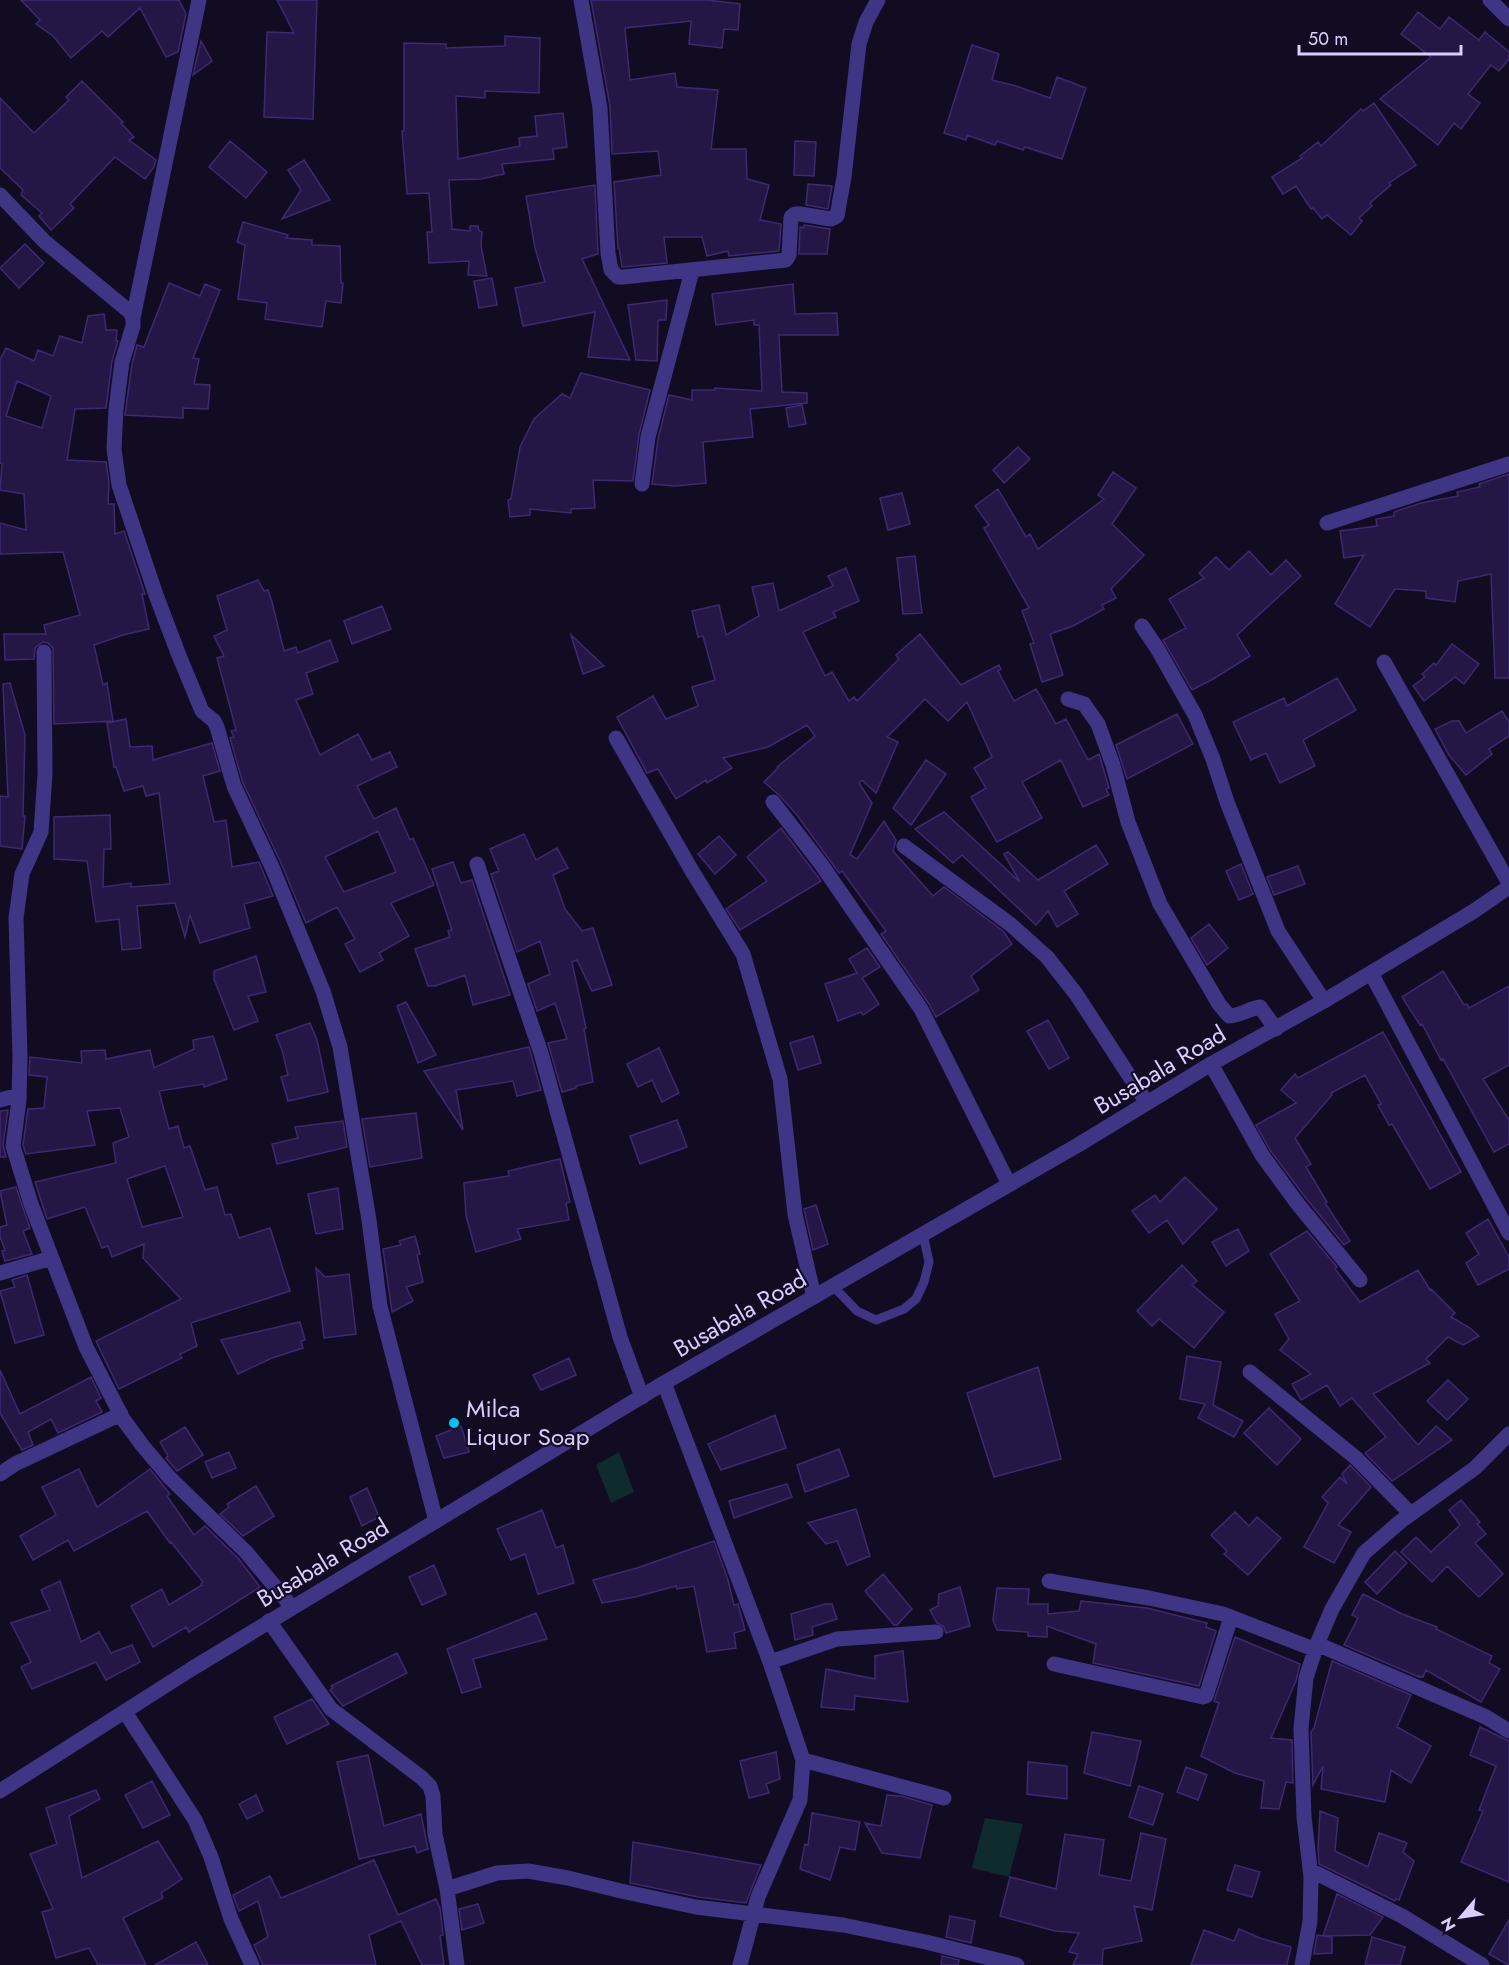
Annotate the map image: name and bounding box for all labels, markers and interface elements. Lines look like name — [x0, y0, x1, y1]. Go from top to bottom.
scale bar — [1299, 18, 1461, 56]
text: 50 m — [1308, 26, 1348, 52]
street label: Busabala Road — [1087, 1016, 1232, 1123]
street label: Busabala Road — [667, 1261, 813, 1366]
place label: Milca Liquor Soap — [466, 1391, 589, 1454]
marker: Milca Liquor Soap — [447, 1416, 461, 1430]
street label: Busabala Road — [250, 1509, 395, 1616]
north arrow — [1431, 1887, 1491, 1947]
text: N — [1435, 1913, 1461, 1935]

